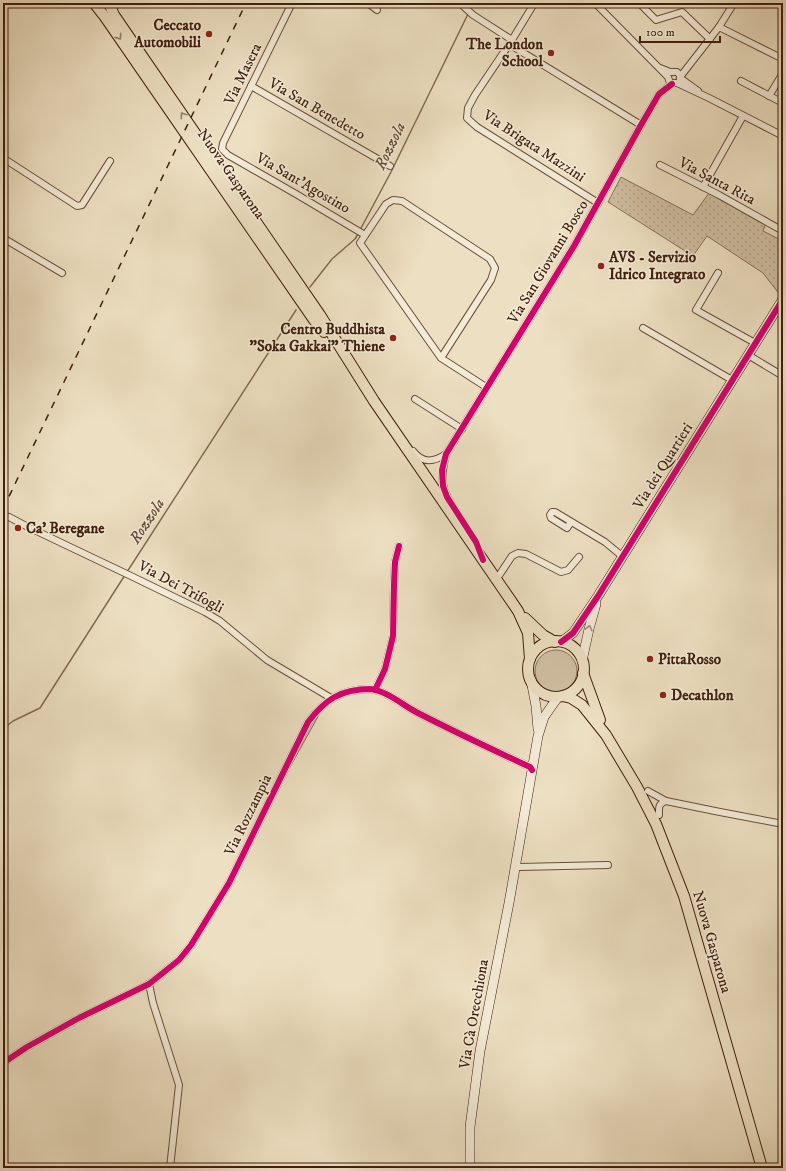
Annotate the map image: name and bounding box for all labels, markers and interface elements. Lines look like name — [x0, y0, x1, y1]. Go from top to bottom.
place label: Ceccato Automobili — [133, 16, 202, 52]
scale bar — [640, 18, 720, 44]
text: 100 m — [646, 25, 675, 40]
marker: Ceccato Automobili — [204, 29, 214, 39]
one-way arrow — [114, 33, 122, 40]
place label: The London School — [465, 35, 543, 71]
street label: Via Masera — [220, 40, 266, 109]
marker: The London School — [546, 48, 556, 58]
street label: Via San Benedetto — [264, 73, 369, 144]
street label: Via Brigata Mazzini — [478, 105, 589, 186]
one-way arrow — [180, 112, 188, 119]
water label: Rozzola — [370, 119, 410, 174]
street label: Nuova Gasparona — [193, 125, 269, 223]
street label: Via Sant'Agostino — [252, 148, 354, 218]
street label: Via Santa Rita — [674, 152, 759, 209]
street label: Via San Giovanni Bosco — [503, 197, 592, 328]
place label: AVS - Servizio Idrico Integrato — [608, 248, 706, 284]
marker: AVS - Servizio Idrico Integrato — [596, 261, 606, 271]
place label: Centro Buddhista "Soka Gakkai" Thiene — [249, 320, 386, 356]
marker: Centro Buddhista "Soka Gakkai" Thiene — [388, 333, 398, 343]
street label: Via dei Quartieri — [628, 419, 697, 514]
water label: Rozzola — [124, 494, 169, 548]
place label: Ca' Beregane — [26, 519, 105, 538]
marker: Ca' Beregane — [13, 523, 23, 533]
street label: Via Dei Trifogli — [134, 556, 227, 618]
one-way arrow — [585, 625, 593, 631]
place label: PittaRosso — [658, 650, 722, 669]
marker: PittaRosso — [645, 654, 655, 664]
place label: Decathlon — [671, 686, 734, 705]
marker: Decathlon — [658, 690, 668, 700]
street label: Via Rozzampia — [220, 771, 276, 860]
street label: Nuova Gasparona — [688, 889, 736, 996]
street label: Via Cà Orecchiona — [455, 957, 493, 1071]

